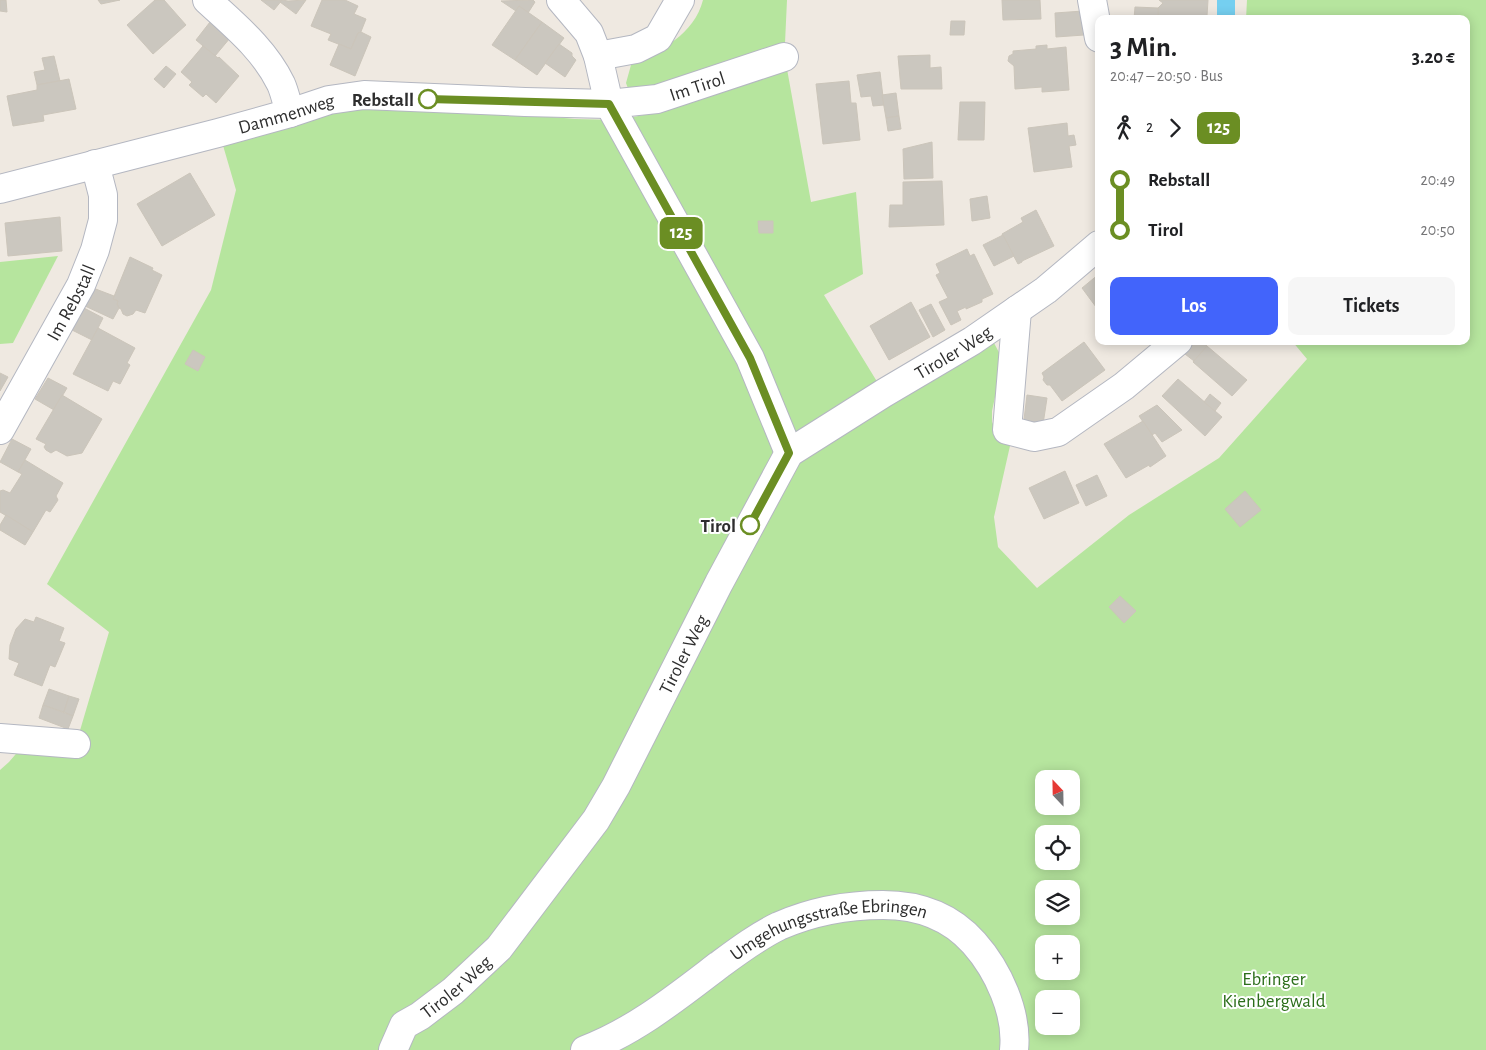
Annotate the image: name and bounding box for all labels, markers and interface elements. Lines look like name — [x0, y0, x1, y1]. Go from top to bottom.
text: 3 Min. — [1110, 34, 1177, 62]
text: 3.20 € — [1412, 48, 1455, 67]
text: 20:47 – 20:50 · Bus — [1110, 68, 1223, 84]
street label: Im Tirol — [667, 69, 728, 105]
marker: Rebstall — [418, 89, 438, 109]
street label: Dammenweg — [236, 91, 336, 138]
place label: Rebstall — [352, 91, 414, 110]
icon: walk — [1110, 114, 1138, 142]
icon: forward — [1161, 114, 1189, 142]
text: 2 — [1146, 119, 1153, 135]
text: 125 — [1207, 119, 1230, 137]
text: Rebstall — [1148, 171, 1210, 190]
text: 20:49 — [1420, 172, 1455, 188]
line badge: 125 — [652, 217, 710, 249]
text: Tirol — [1148, 221, 1184, 240]
text: 20:50 — [1420, 222, 1455, 238]
text: 125 — [670, 224, 692, 242]
street label: Im Rebstall — [44, 262, 99, 344]
button: Los — [1110, 277, 1278, 335]
button: Tickets — [1288, 277, 1455, 335]
street label: Tiroler Weg — [912, 322, 996, 384]
marker: Tirol — [740, 515, 760, 535]
place label: Tirol — [700, 517, 736, 536]
street label: Tiroler Weg — [656, 611, 713, 697]
north arrow — [1035, 770, 1080, 815]
map controls — [1035, 770, 1080, 1035]
button: locate — [1035, 825, 1080, 870]
button: layers — [1035, 880, 1080, 925]
street label: Umgehungsstraße Ebringen — [727, 897, 930, 965]
button: + — [1035, 935, 1080, 980]
street label: Tiroler Weg — [418, 952, 496, 1023]
park label: Ebringer Kienbergwald — [1222, 970, 1326, 1011]
button: − — [1035, 990, 1080, 1035]

